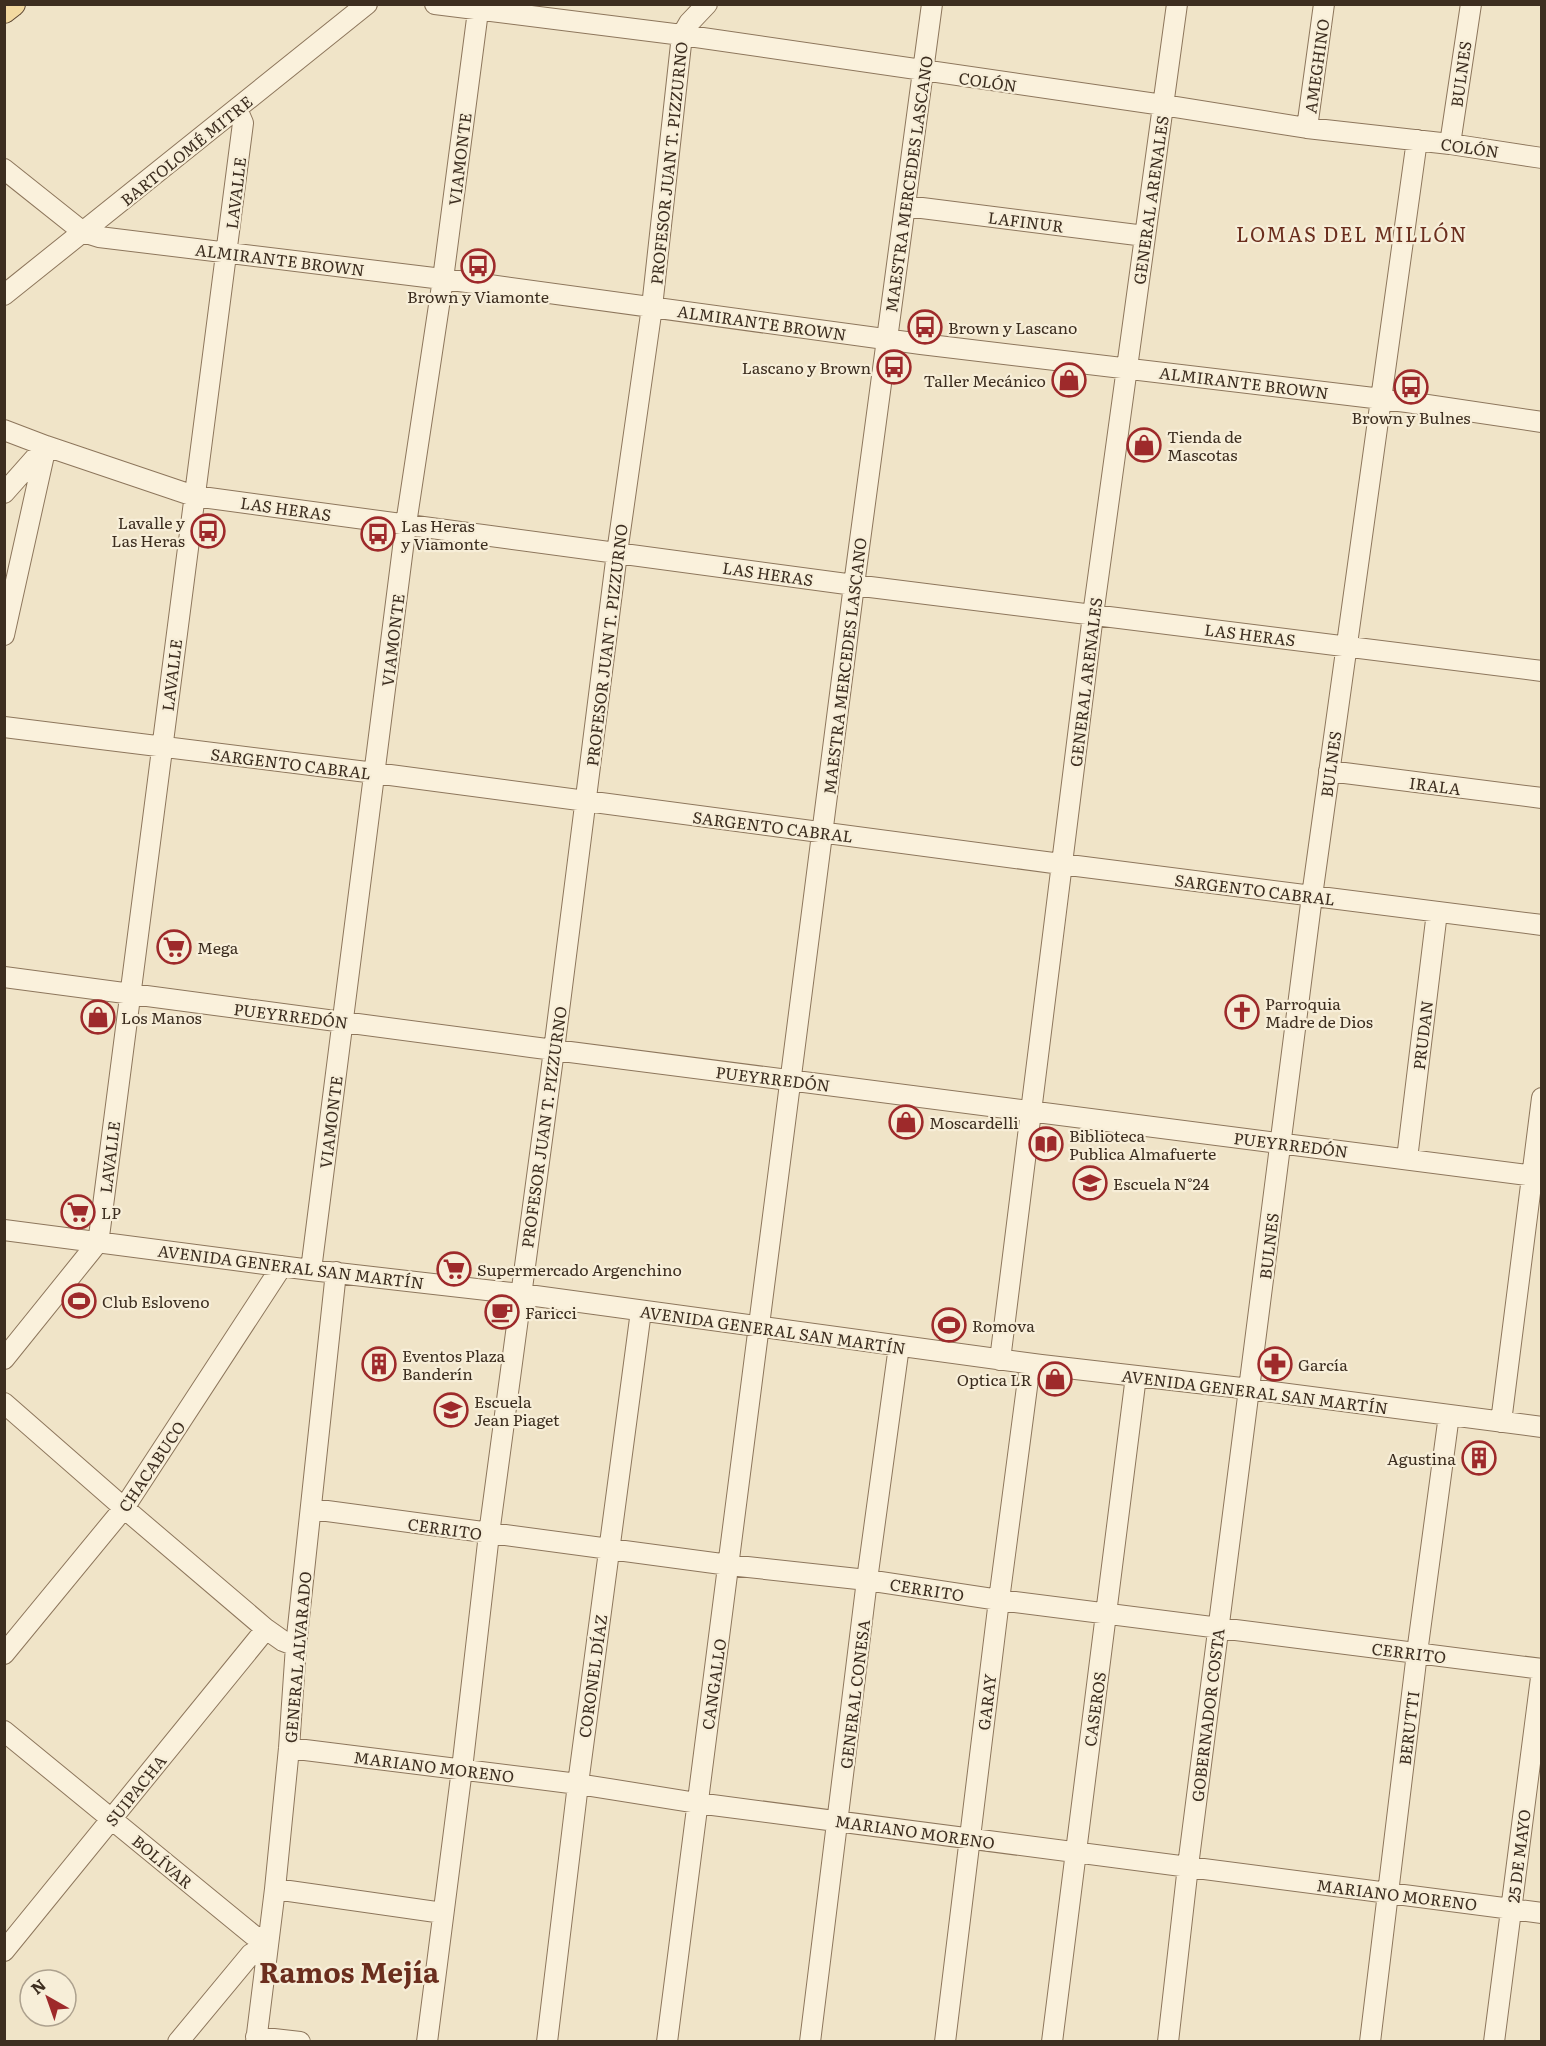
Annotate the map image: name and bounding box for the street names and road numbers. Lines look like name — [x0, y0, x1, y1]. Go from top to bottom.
street label: AMEGHINO — [1297, 17, 1335, 115]
street label: BULNES — [1443, 39, 1477, 109]
street label: PROFESOR JUAN T. PIZZURNO — [643, 40, 693, 286]
street label: MAESTRA MERCEDES LASCANO — [878, 54, 938, 314]
street label: COLÓN — [957, 65, 1019, 97]
street label: BARTOLOMÉ MITRE — [115, 89, 257, 211]
street label: VIAMONTE — [441, 111, 477, 207]
street label: GENERAL ARENALES — [1126, 114, 1174, 286]
street label: COLÓN — [1439, 131, 1501, 163]
street label: LAVALLE — [219, 156, 251, 230]
street label: LAFINUR — [987, 204, 1066, 238]
street label: ALMIRANTE BROWN — [194, 237, 366, 281]
street label: ALMIRANTE BROWN — [676, 298, 848, 346]
street label: ALMIRANTE BROWN — [1158, 360, 1330, 404]
street label: LAS HERAS — [239, 490, 333, 526]
street label: PROFESOR JUAN T. PIZZURNO — [579, 522, 633, 768]
street label: MAESTRA MERCEDES LASCANO — [816, 536, 872, 796]
street label: LAS HERAS — [721, 555, 815, 591]
street label: VIAMONTE — [374, 592, 410, 688]
street label: GENERAL ARENALES — [1063, 596, 1107, 768]
street label: LAS HERAS — [1203, 617, 1297, 651]
street label: LAVALLE — [155, 638, 187, 712]
street label: BULNES — [1313, 729, 1347, 799]
street label: SARGENTO CABRAL — [209, 741, 373, 785]
street label: IRALA — [1408, 770, 1462, 800]
street label: SARGENTO CABRAL — [691, 804, 855, 848]
street label: SARGENTO CABRAL — [1173, 867, 1337, 911]
street label: PUEYRREDÓN — [232, 996, 350, 1034]
street label: PRUDAN — [1406, 999, 1438, 1071]
street label: PROFESOR JUAN T. PIZZURNO — [514, 1004, 572, 1250]
street label: PUEYRREDÓN — [714, 1059, 832, 1097]
street label: VIAMONTE — [312, 1074, 348, 1170]
street label: LAVALLE — [93, 1120, 125, 1194]
street label: PUEYRREDÓN — [1232, 1125, 1350, 1163]
street label: BULNES — [1252, 1211, 1284, 1281]
street label: AVENIDA GENERAL SAN MARTÍN — [156, 1238, 426, 1294]
street label: AVENIDA GENERAL SAN MARTÍN — [639, 1298, 907, 1360]
street label: AVENIDA GENERAL SAN MARTÍN — [1120, 1363, 1390, 1419]
street label: CHACABUCO — [112, 1416, 190, 1516]
street label: CERRITO — [406, 1511, 484, 1545]
street label: GENERAL ALVARADO — [278, 1570, 316, 1744]
street label: CERRITO — [888, 1571, 966, 1607]
street label: CORONEL DÍAZ — [571, 1613, 613, 1739]
street label: GENERAL CONESA — [833, 1618, 875, 1770]
street label: GOBERNADOR COSTA — [1184, 1627, 1230, 1803]
street label: CERRITO — [1370, 1636, 1448, 1668]
street label: CANGALLO — [695, 1637, 731, 1731]
street label: CASEROS — [1077, 1670, 1111, 1748]
street label: GARAY — [971, 1672, 1001, 1732]
street label: BERUTTI — [1392, 1690, 1424, 1766]
street label: MARIANO MORENO — [352, 1744, 516, 1788]
street label: SUIPACHA — [99, 1749, 171, 1831]
street label: MARIANO MORENO — [833, 1808, 997, 1854]
street label: 25 DE MAYO — [1500, 1808, 1536, 1904]
street label: BOLÍVAR — [127, 1828, 199, 1894]
street label: MARIANO MORENO — [1315, 1872, 1479, 1916]

